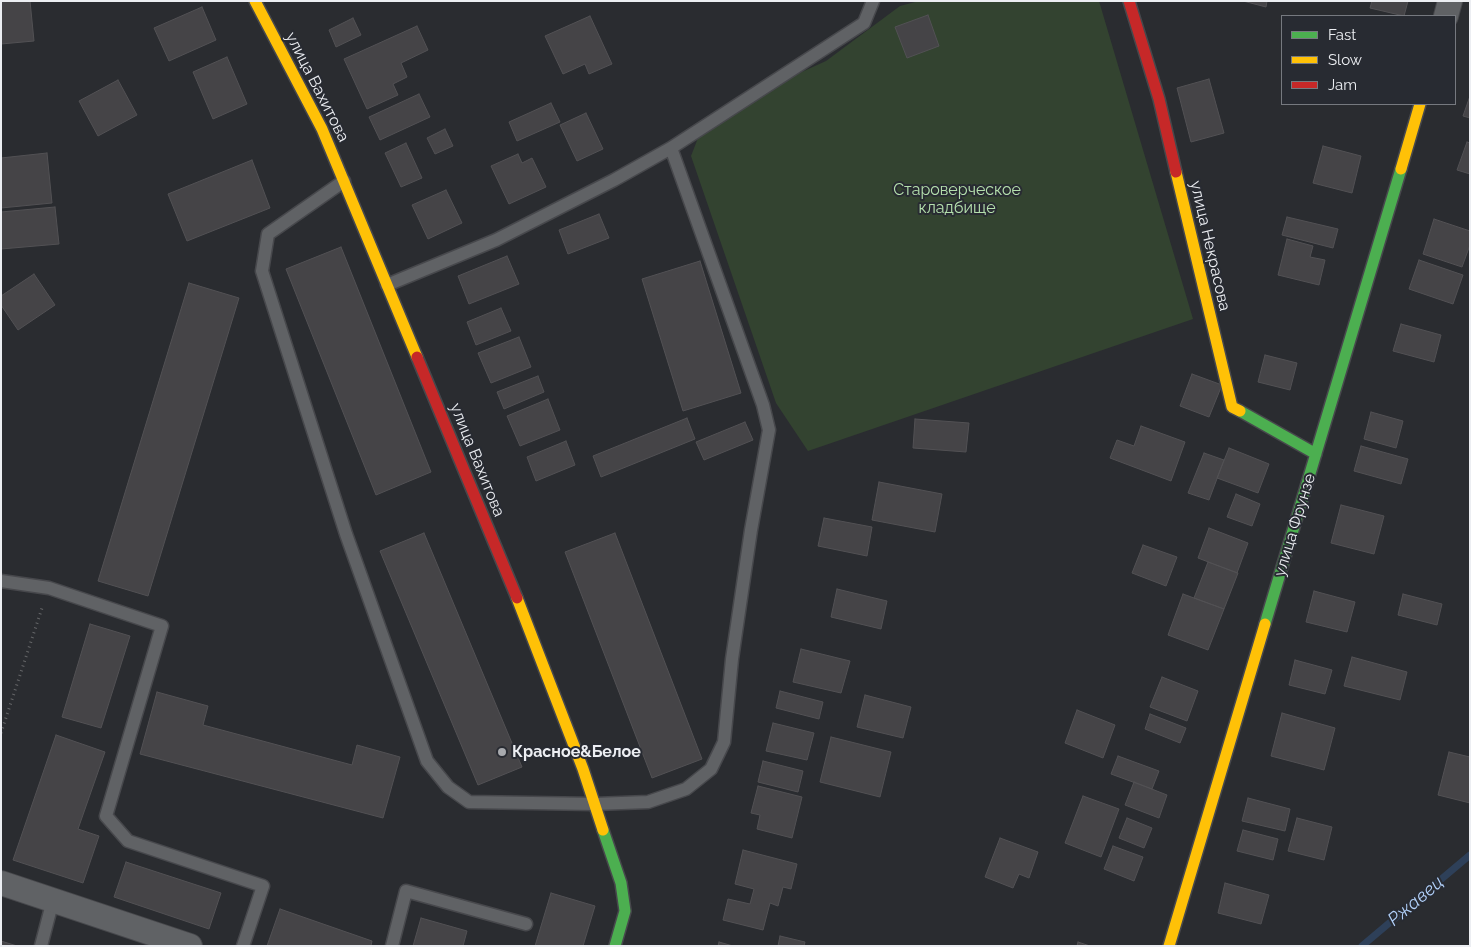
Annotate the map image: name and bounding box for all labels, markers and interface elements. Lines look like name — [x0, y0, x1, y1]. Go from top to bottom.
legend — [1281, 15, 1456, 105]
text: Fast — [1328, 26, 1356, 44]
street label: улица Вахитова — [281, 29, 353, 145]
text: Slow — [1328, 51, 1362, 69]
text: Jam — [1328, 76, 1357, 94]
street label: улица Некрасова — [1186, 179, 1234, 313]
park label: Староверческое кладбище — [893, 180, 1021, 218]
street label: улица Вахитова — [445, 400, 509, 520]
street label: улица Фрунзе — [1270, 471, 1320, 579]
place label: Красное&Белое — [512, 742, 641, 762]
marker: Красное&Белое — [496, 746, 508, 758]
water label: Ржавец — [1384, 871, 1448, 931]

